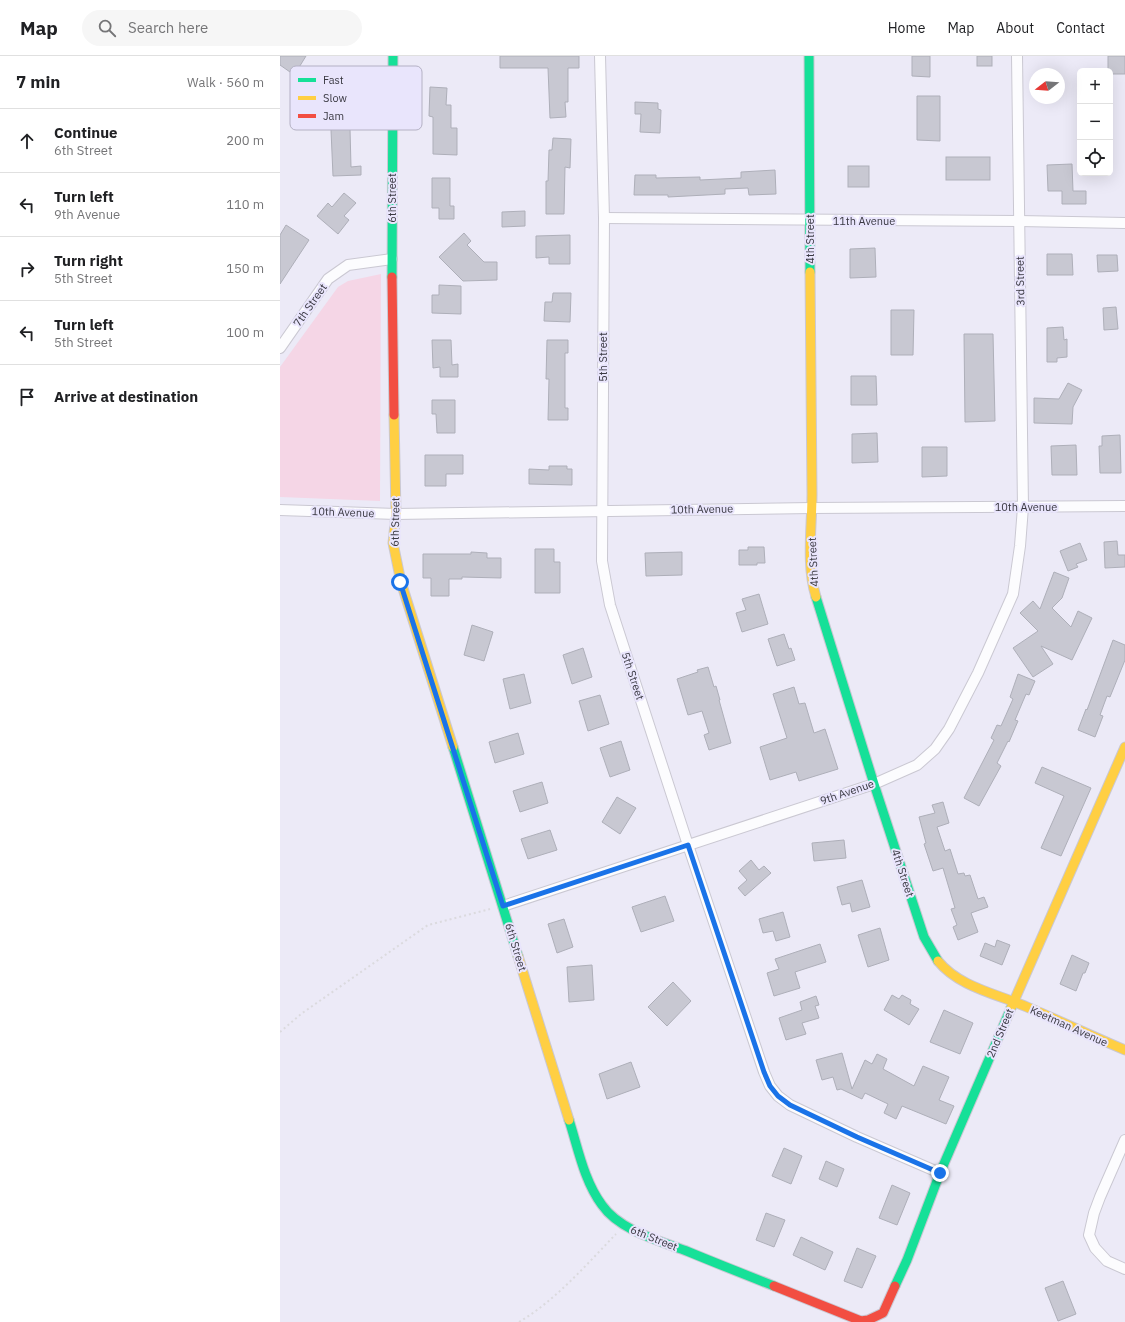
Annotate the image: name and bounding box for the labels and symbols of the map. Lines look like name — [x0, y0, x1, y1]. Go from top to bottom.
legend — [290, 66, 422, 130]
north arrow — [1029, 68, 1065, 104]
text: Fast — [323, 73, 344, 87]
text: Slow — [323, 91, 347, 105]
text: Jam — [323, 109, 344, 123]
street label: 6th Street — [385, 173, 399, 223]
street label: 4th Street — [803, 214, 817, 264]
street label: 11th Avenue — [833, 214, 895, 228]
street label: 3rd Street — [1013, 256, 1027, 306]
street label: 7th Street — [290, 281, 330, 329]
street label: 5th Street — [596, 332, 610, 382]
street label: 6th Street — [388, 497, 402, 547]
street label: 10th Avenue — [995, 500, 1057, 514]
street label: 10th Avenue — [671, 501, 733, 517]
street label: 10th Avenue — [311, 504, 375, 520]
street label: 4th Street — [805, 537, 821, 587]
route start — [391, 573, 409, 591]
street label: 5th Street — [619, 650, 647, 702]
street label: 9th Avenue — [818, 776, 876, 808]
street label: 4th Street — [889, 847, 917, 899]
street label: 6th Street — [502, 921, 530, 973]
street label: Keetman Avenue — [1028, 1003, 1110, 1049]
street label: 2nd Street — [983, 1006, 1017, 1060]
route end — [931, 1164, 949, 1182]
street label: 6th Street — [628, 1222, 680, 1254]

